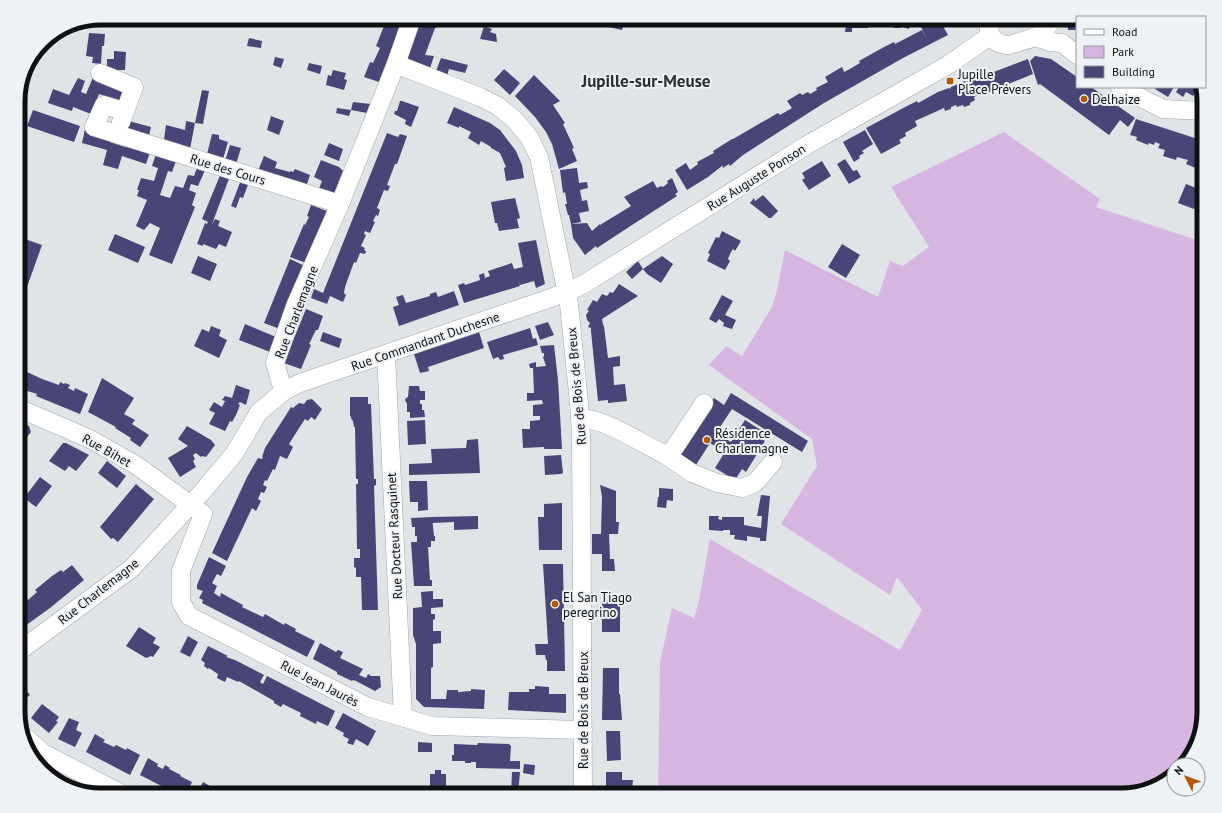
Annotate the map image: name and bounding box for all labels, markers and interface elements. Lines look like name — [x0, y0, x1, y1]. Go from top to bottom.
legend — [1076, 16, 1206, 88]
text: Road — [1112, 24, 1137, 39]
text: Park — [1112, 44, 1134, 59]
text: Building — [1112, 64, 1155, 79]
place label: Jupille Place Prévers — [957, 66, 1031, 98]
district label: Jupille-sur-Meuse — [581, 70, 711, 92]
marker: Jupille Place Prévers — [945, 76, 955, 86]
place label: Delhaize — [1092, 91, 1140, 108]
marker: Delhaize — [1079, 94, 1089, 104]
street label: Rue Auguste Ponson — [704, 140, 809, 215]
street label: Rue des Cours — [188, 150, 268, 189]
street label: Rue Charlemagne — [271, 263, 322, 361]
street label: Rue Commandant Duchesne — [349, 308, 502, 375]
street label: Rue de Bois de Breux — [563, 326, 590, 446]
place label: Résidence Charlemagne — [715, 425, 789, 457]
street label: Rue Bihet — [79, 430, 135, 471]
marker: Résidence Charlemagne — [702, 435, 712, 445]
street label: Rue Docteur Rasquinet — [383, 472, 406, 600]
street label: Rue Charlemagne — [54, 554, 142, 628]
place label: El San Tiago peregrino — [563, 589, 632, 621]
marker: El San Tiago peregrino — [550, 599, 560, 609]
street label: Rue de Bois de Breux — [575, 651, 592, 769]
street label: Rue Jean Jaurès — [278, 656, 362, 711]
north arrow — [1166, 757, 1206, 797]
text: N — [1171, 763, 1186, 778]

